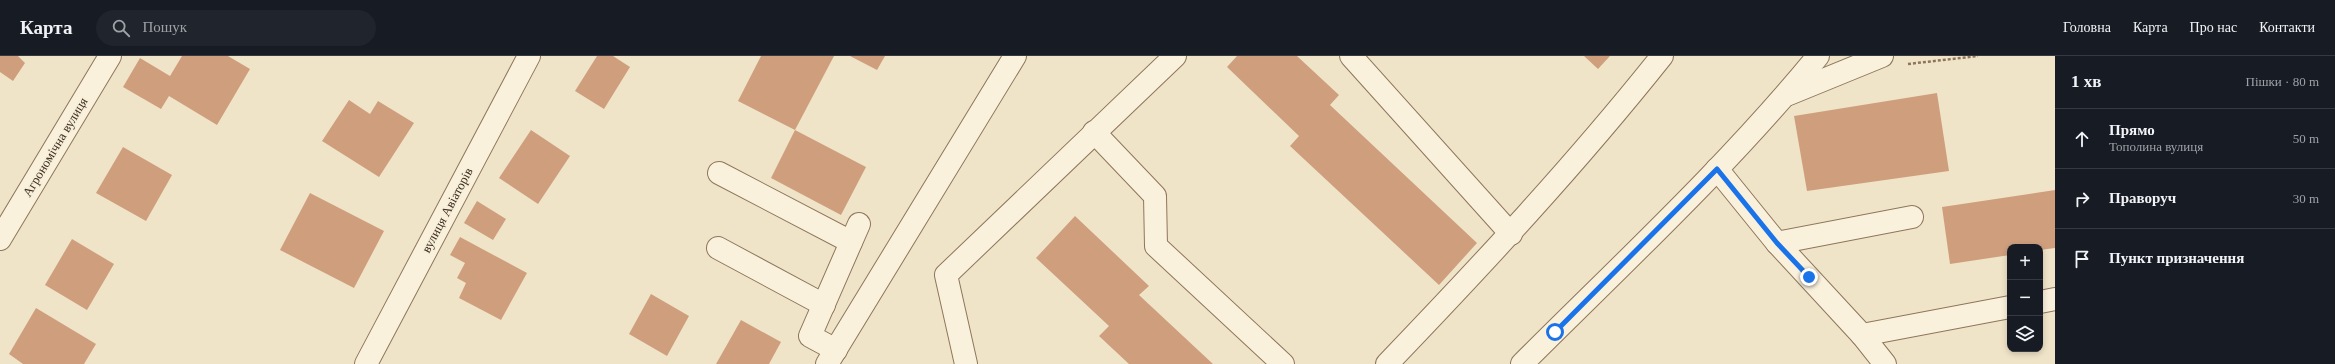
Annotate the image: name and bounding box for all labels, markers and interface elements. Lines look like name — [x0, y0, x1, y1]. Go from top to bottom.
search box — [96, 10, 376, 46]
text: Карта — [20, 17, 72, 38]
icon: search — [110, 17, 132, 39]
text: Пошук — [142, 19, 187, 35]
text: Головна — [2063, 20, 2111, 35]
text: Карта — [2133, 20, 2168, 35]
text: Про нас — [2190, 20, 2237, 35]
text: Контакти — [2259, 20, 2315, 35]
text: 1 хв — [2071, 72, 2101, 91]
text: Пішки · 80 m — [2246, 74, 2319, 89]
street label: Агрономічна вулиця — [19, 95, 91, 199]
text: Прямо — [2109, 122, 2155, 138]
icon: ahead — [2071, 128, 2093, 150]
text: 50 m — [2293, 131, 2319, 146]
text: Тополина вулиця — [2109, 139, 2203, 154]
street label: вулиця Авіаторів — [418, 165, 476, 255]
icon: right — [2071, 188, 2093, 210]
text: Праворуч — [2109, 190, 2176, 206]
text: 30 m — [2293, 191, 2319, 206]
map controls — [2007, 244, 2043, 352]
button: + — [2007, 244, 2043, 280]
icon: arrive — [2071, 248, 2093, 270]
text: Пункт призначення — [2109, 250, 2244, 266]
route end — [1800, 268, 1818, 286]
button: − — [2007, 280, 2043, 316]
button: layers — [2007, 316, 2043, 352]
route start — [1546, 323, 1564, 341]

